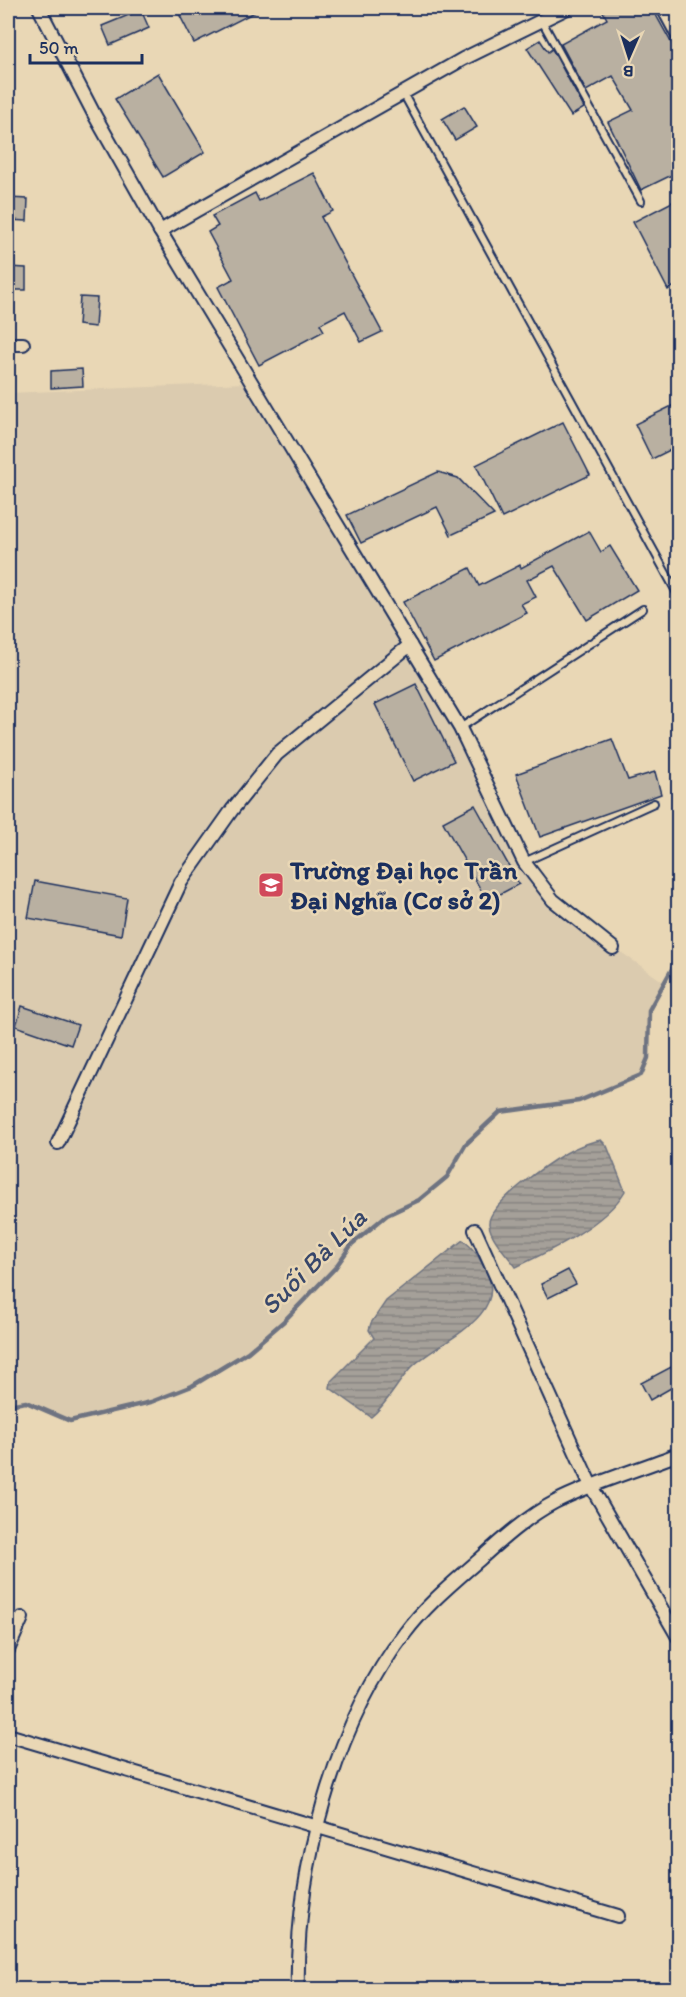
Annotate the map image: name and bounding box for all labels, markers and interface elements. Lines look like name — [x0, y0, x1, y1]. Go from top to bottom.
scale bar — [30, 27, 142, 65]
north arrow — [599, 27, 659, 87]
text: 50 m — [39, 37, 79, 59]
text: B — [622, 62, 634, 81]
place label: Trường Đại học Trần Đại Nghĩa (Cơ sở 2) — [289, 854, 518, 916]
school or university icon: Trường Đại học Trần Đại Nghĩa (Cơ sở 2) — [256, 870, 286, 900]
water label: Suối Bà Lúa — [253, 1200, 374, 1321]

